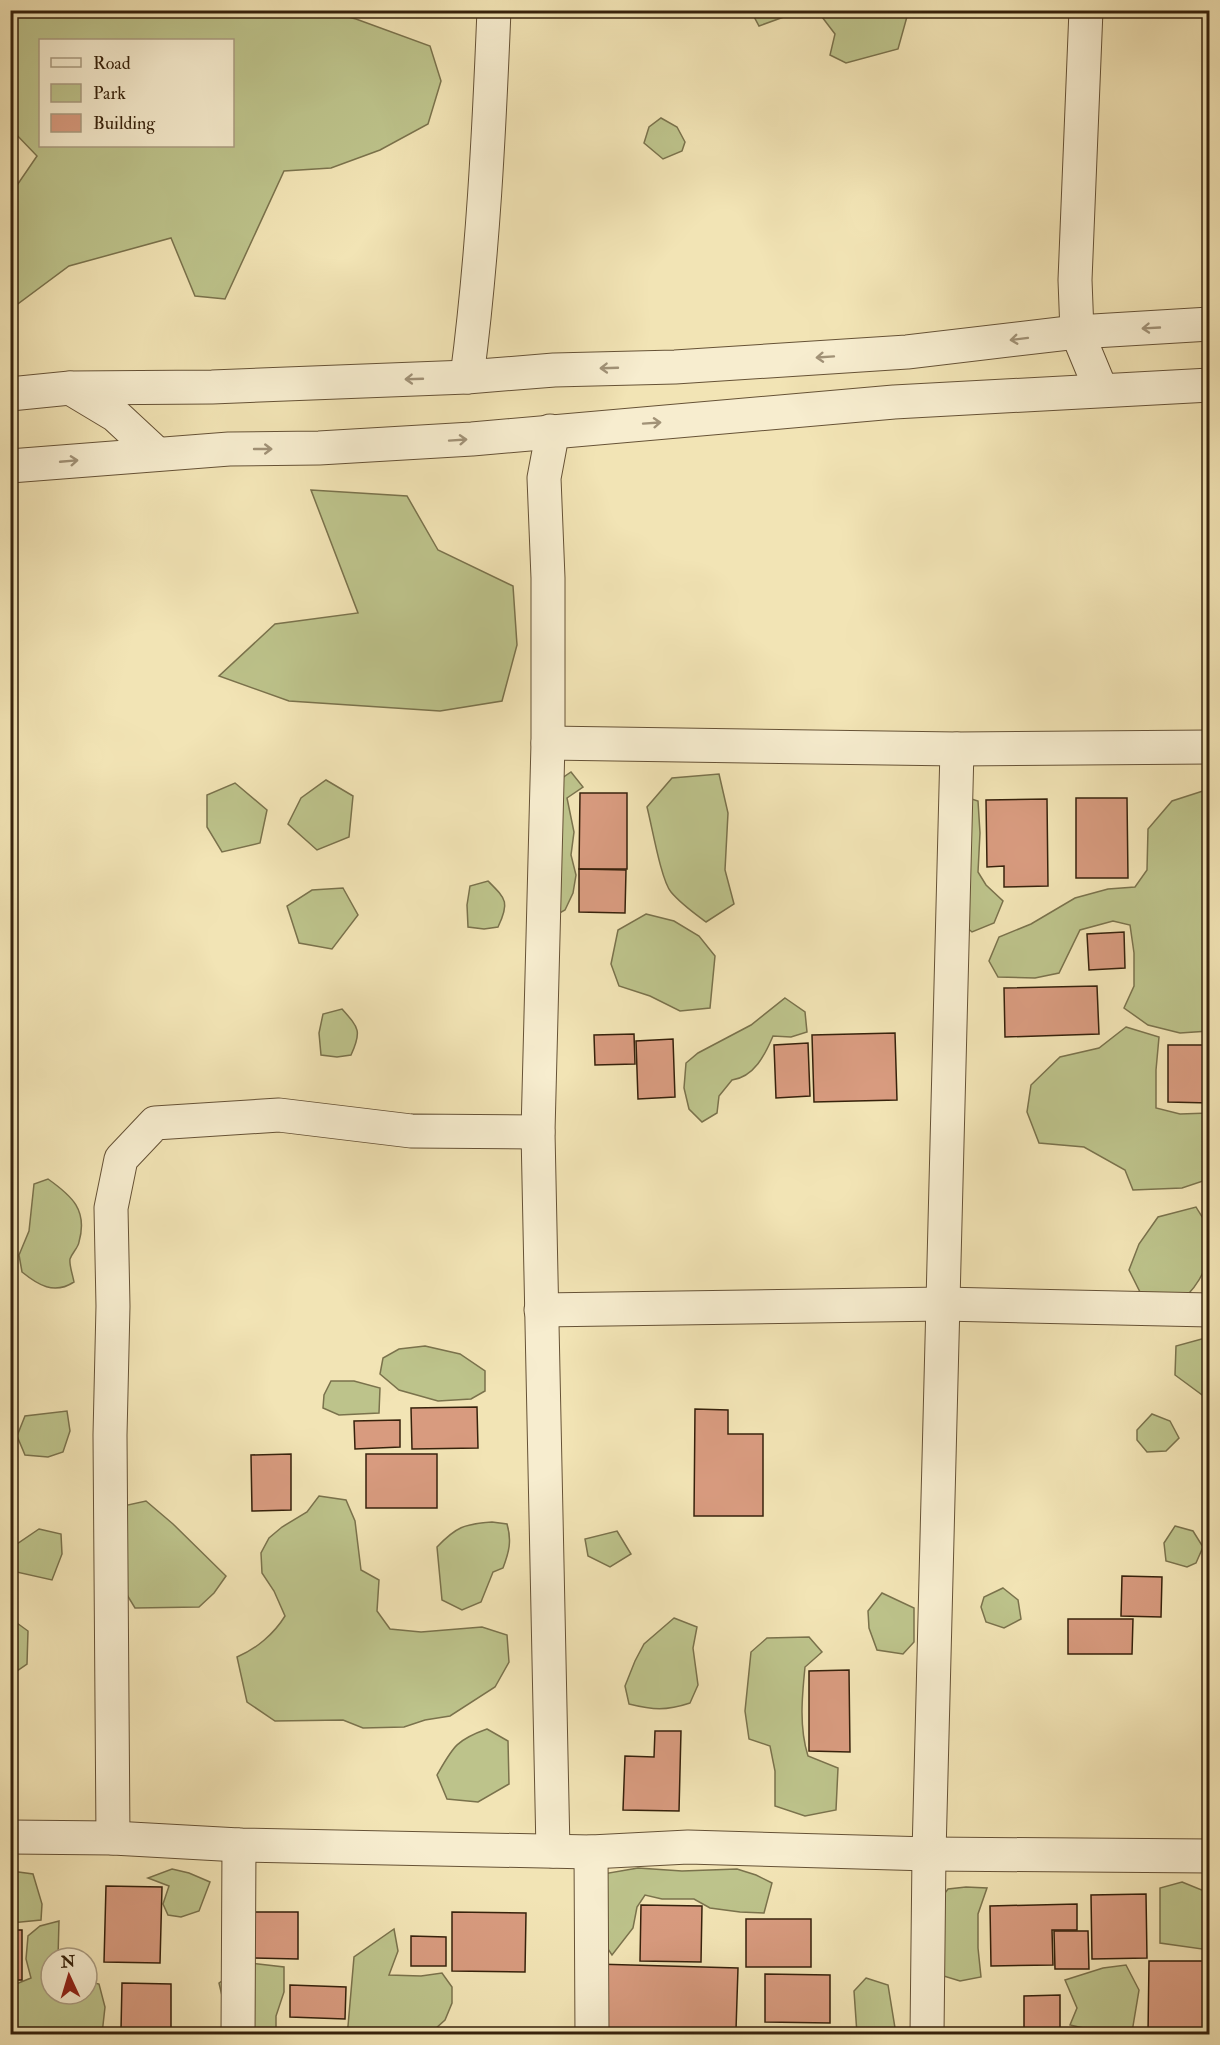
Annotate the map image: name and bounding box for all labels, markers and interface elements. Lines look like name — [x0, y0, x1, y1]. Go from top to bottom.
legend — [39, 39, 234, 147]
text: Road — [93, 52, 131, 75]
text: Park — [93, 82, 126, 105]
text: Building — [93, 112, 156, 135]
one-way arrow — [1142, 322, 1162, 333]
one-way arrow — [1009, 333, 1029, 344]
one-way arrow — [815, 352, 835, 363]
one-way arrow — [599, 363, 619, 374]
one-way arrow — [405, 373, 425, 384]
one-way arrow — [642, 417, 662, 428]
one-way arrow — [448, 434, 468, 445]
one-way arrow — [253, 443, 273, 455]
one-way arrow — [58, 456, 78, 467]
north arrow — [39, 1946, 99, 2006]
text: N — [59, 1952, 77, 1973]

